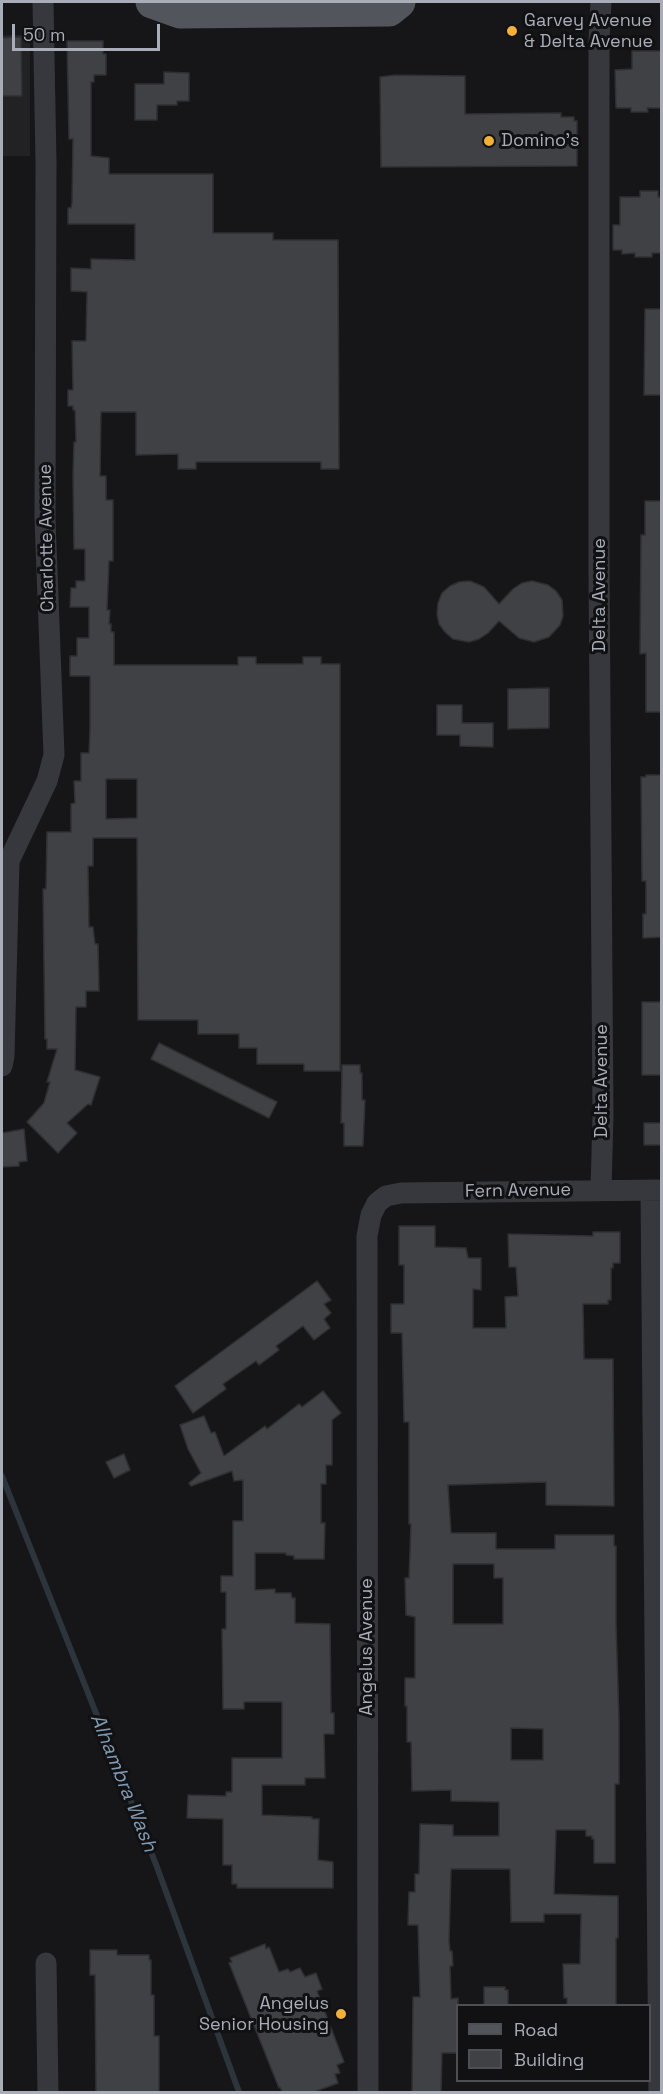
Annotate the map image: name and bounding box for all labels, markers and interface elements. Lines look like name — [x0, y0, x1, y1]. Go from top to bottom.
place label: Garvey Avenue & Delta Avenue — [524, 10, 653, 52]
scale bar — [15, 12, 164, 50]
text: 50 m — [23, 23, 65, 46]
marker: Garvey Avenue & Delta Avenue — [505, 24, 519, 38]
place label: Domino's — [501, 130, 579, 152]
marker: Domino's — [482, 134, 496, 148]
street label: Charlotte Avenue — [35, 464, 59, 612]
street label: Delta Avenue — [589, 538, 611, 652]
street label: Delta Avenue — [591, 1024, 613, 1138]
street label: Fern Avenue — [465, 1179, 571, 1203]
street label: Angelus Avenue — [356, 1578, 378, 1716]
water label: Alhambra Wash — [84, 1710, 162, 1856]
place label: Angelus Senior Housing — [199, 1993, 329, 2036]
legend — [456, 2004, 651, 2082]
marker: Angelus Senior Housing — [334, 2007, 348, 2021]
text: Road — [514, 2018, 558, 2041]
text: Building — [514, 2048, 584, 2071]

